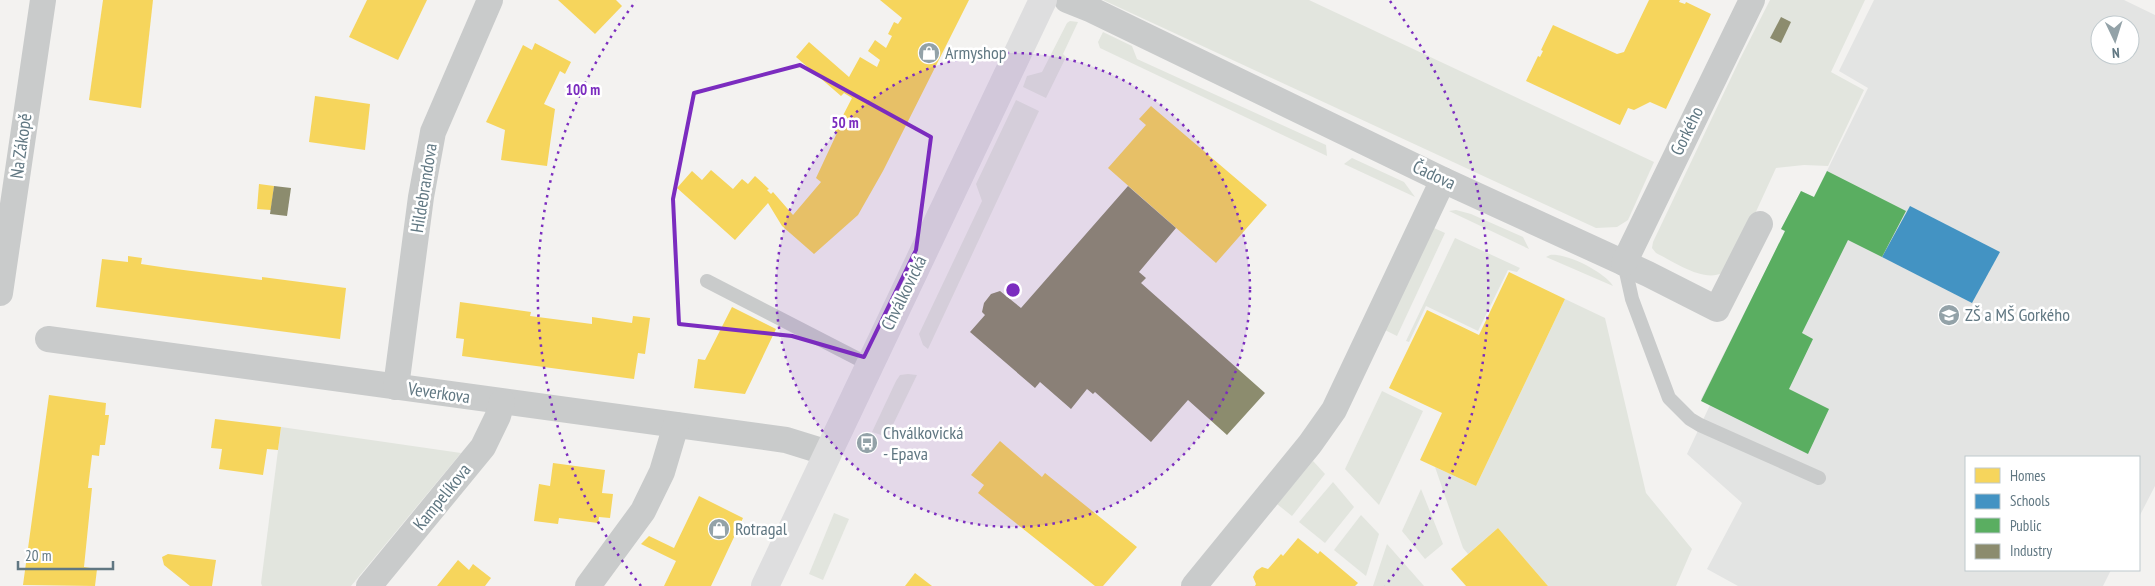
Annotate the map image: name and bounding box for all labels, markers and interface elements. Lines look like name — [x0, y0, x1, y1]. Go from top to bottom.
north arrow — [2090, 15, 2140, 65]
shop icon: Armyshop — [917, 41, 941, 65]
place label: Armyshop — [945, 41, 1007, 64]
text: N — [2112, 44, 2120, 62]
text: 100 m — [566, 80, 600, 99]
street label: Gorkého — [1665, 102, 1708, 159]
street label: Na Zákopě — [5, 112, 36, 180]
text: 50 m — [831, 113, 859, 132]
street label: Hildebrandova — [405, 141, 442, 234]
street label: Čadova — [1409, 155, 1459, 194]
street label: Chválkovická — [876, 252, 932, 334]
centre of rings — [1004, 281, 1022, 299]
school or university icon: ZŠ a MŠ Gorkého — [1937, 303, 1961, 327]
place label: ZŠ a MŠ Gorkého — [1965, 303, 2070, 326]
street label: Veverkova — [406, 377, 472, 408]
place label: Chválkovická - Epava — [883, 421, 963, 465]
bus stop icon: Chválkovická - Epava — [855, 431, 879, 455]
legend — [1965, 456, 2140, 571]
street label: Kampelíkova — [408, 459, 476, 535]
text: Homes — [2010, 466, 2046, 485]
text: Schools — [2010, 491, 2050, 510]
text: Public — [2010, 516, 2042, 535]
shop icon: Rotragal — [707, 517, 731, 541]
place label: Rotragal — [735, 517, 788, 540]
scale bar — [18, 538, 112, 570]
text: Industry — [2010, 541, 2052, 560]
text: 20 m — [25, 546, 51, 565]

